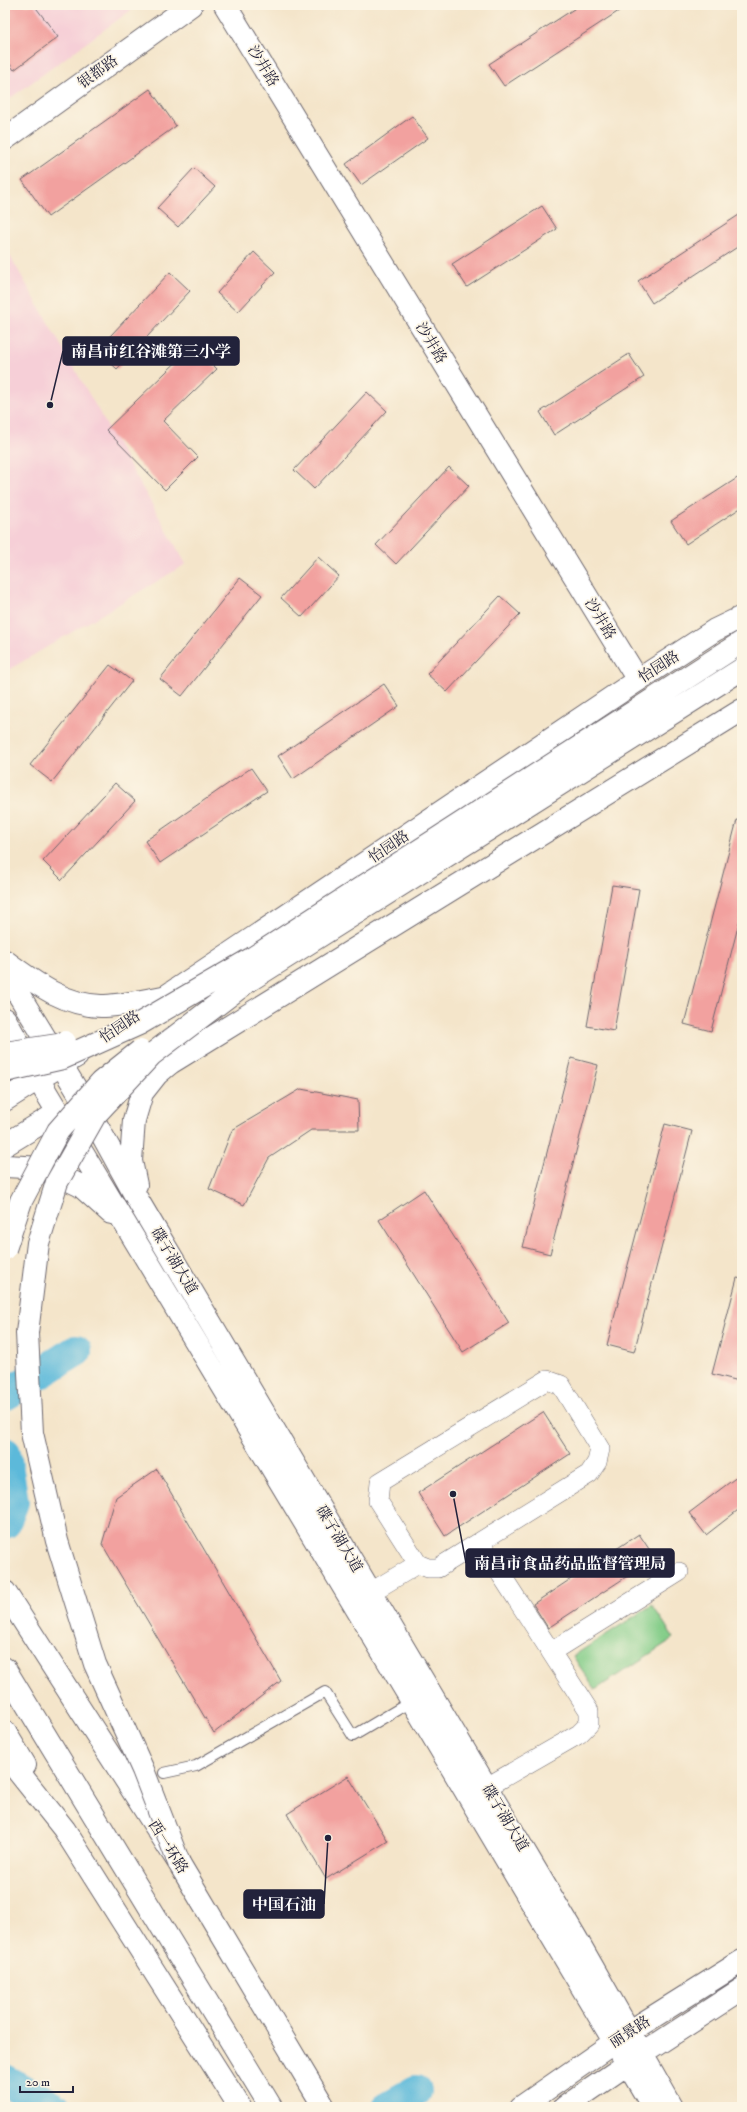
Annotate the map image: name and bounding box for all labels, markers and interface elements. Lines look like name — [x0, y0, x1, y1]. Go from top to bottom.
street label: 沙井路 — [243, 42, 283, 90]
street label: 银都路 — [74, 51, 122, 93]
street label: 沙井路 — [411, 319, 451, 367]
callout: 南昌市红谷滩第三小学 — [63, 337, 239, 365]
text: 南昌市红谷滩第三小学 — [71, 342, 231, 362]
street label: 沙井路 — [580, 595, 620, 643]
street label: 怡园路 — [635, 647, 683, 687]
street label: 怡园路 — [365, 827, 413, 867]
street label: 怡园路 — [96, 1007, 144, 1047]
street label: 碟子湖大道 — [147, 1224, 201, 1298]
street label: 碟子湖大道 — [312, 1502, 366, 1576]
callout: 南昌市食品药品监督管理局 — [466, 1549, 674, 1577]
text: 南昌市食品药品监督管理局 — [474, 1554, 666, 1574]
street label: 碟子湖大道 — [478, 1781, 532, 1855]
street label: 西一环路 — [144, 1817, 192, 1877]
callout: 中国石油 — [244, 1890, 324, 1918]
text: 中国石油 — [252, 1895, 316, 1915]
street label: 丽景路 — [606, 2012, 654, 2052]
scale bar — [20, 2068, 73, 2094]
text: 20 m — [26, 2075, 50, 2090]

